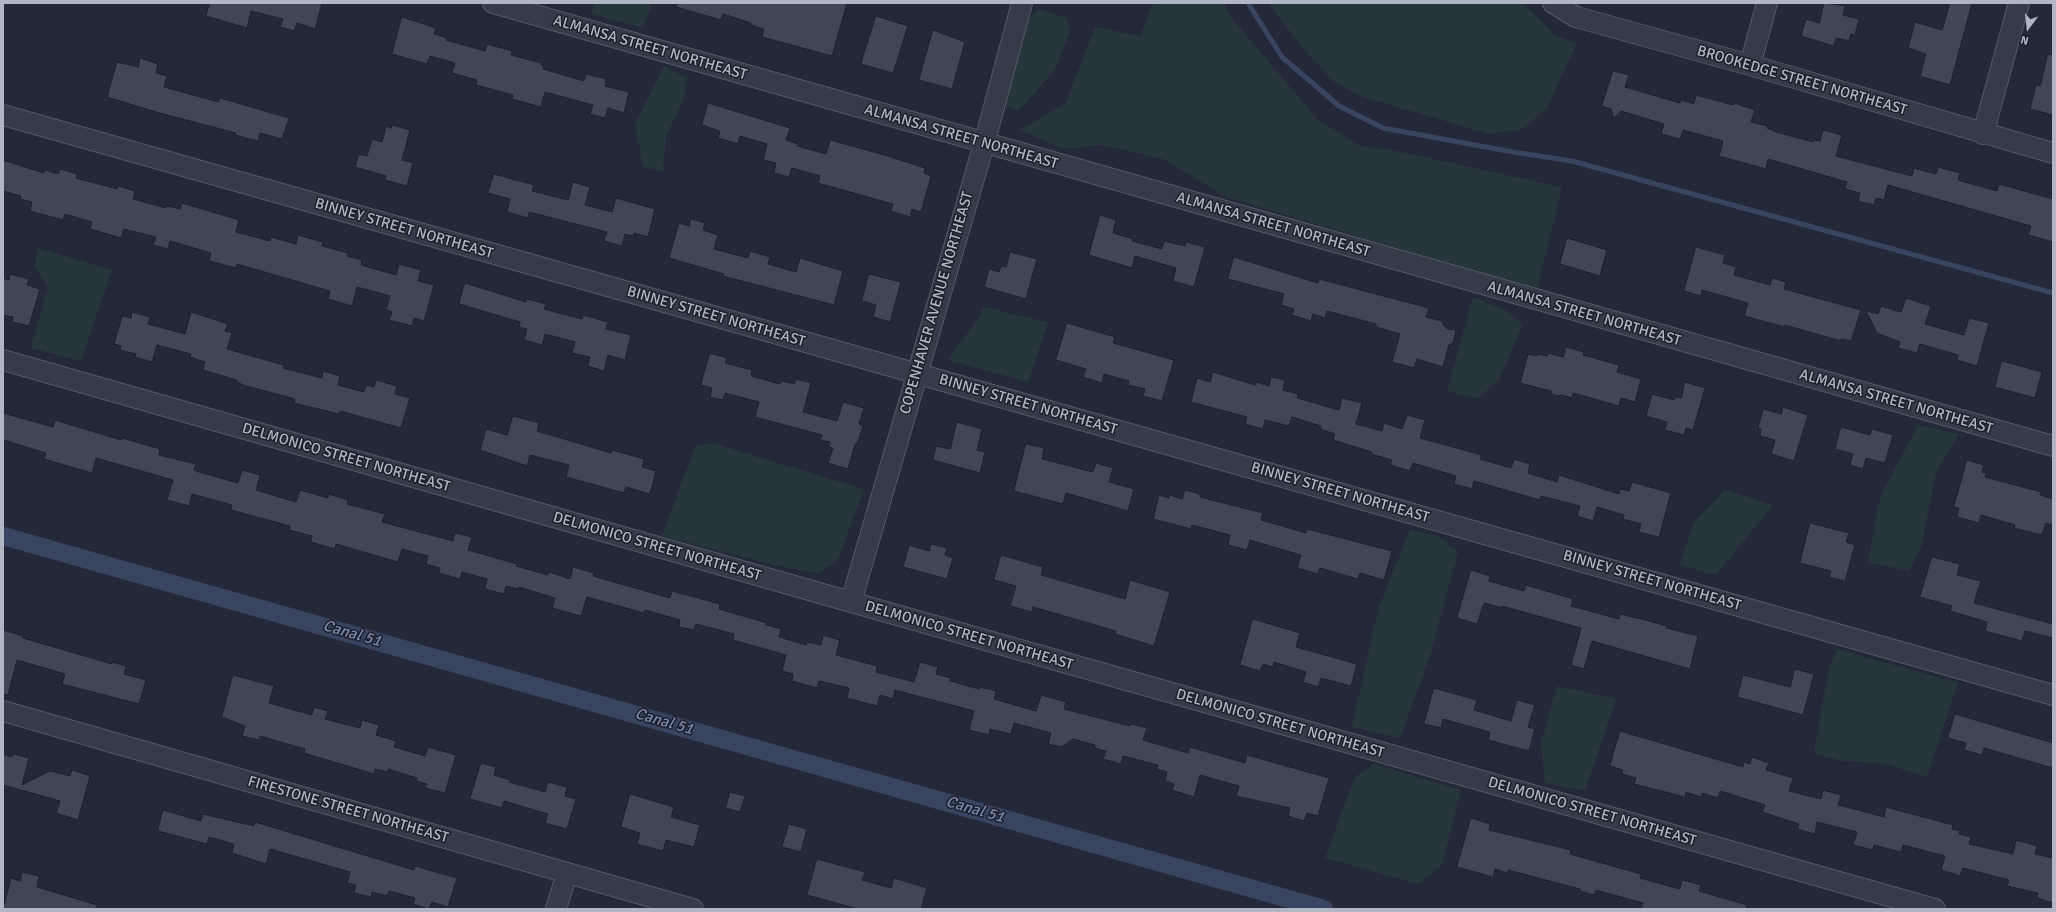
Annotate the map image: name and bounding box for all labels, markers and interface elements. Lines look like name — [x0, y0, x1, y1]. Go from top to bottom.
north arrow — [2008, 8, 2048, 48]
street label: ALMANSA STREET NORTHEAST — [551, 12, 749, 84]
text: N — [2019, 33, 2030, 47]
street label: BROOKEDGE STREET NORTHEAST — [1695, 42, 1909, 120]
street label: ALMANSA STREET NORTHEAST — [862, 101, 1060, 173]
street label: ALMANSA STREET NORTHEAST — [1174, 189, 1372, 261]
street label: COPENHAVER AVENUE NORTHEAST — [897, 190, 977, 416]
street label: BINNEY STREET NORTHEAST — [313, 195, 495, 263]
street label: ALMANSA STREET NORTHEAST — [1485, 278, 1683, 350]
street label: BINNEY STREET NORTHEAST — [625, 283, 807, 351]
street label: ALMANSA STREET NORTHEAST — [1797, 366, 1995, 438]
street label: BINNEY STREET NORTHEAST — [937, 371, 1119, 439]
street label: DELMONICO STREET NORTHEAST — [240, 420, 452, 496]
street label: BINNEY STREET NORTHEAST — [1249, 459, 1431, 527]
street label: DELMONICO STREET NORTHEAST — [551, 509, 763, 585]
street label: BINNEY STREET NORTHEAST — [1561, 547, 1743, 615]
street label: DELMONICO STREET NORTHEAST — [863, 598, 1075, 674]
water label: Canal 51 — [321, 617, 383, 651]
street label: DELMONICO STREET NORTHEAST — [1174, 686, 1386, 762]
water label: Canal 51 — [633, 705, 695, 739]
street label: FIRESTONE STREET NORTHEAST — [246, 773, 450, 847]
street label: DELMONICO STREET NORTHEAST — [1486, 774, 1698, 850]
water label: Canal 51 — [944, 793, 1006, 827]

